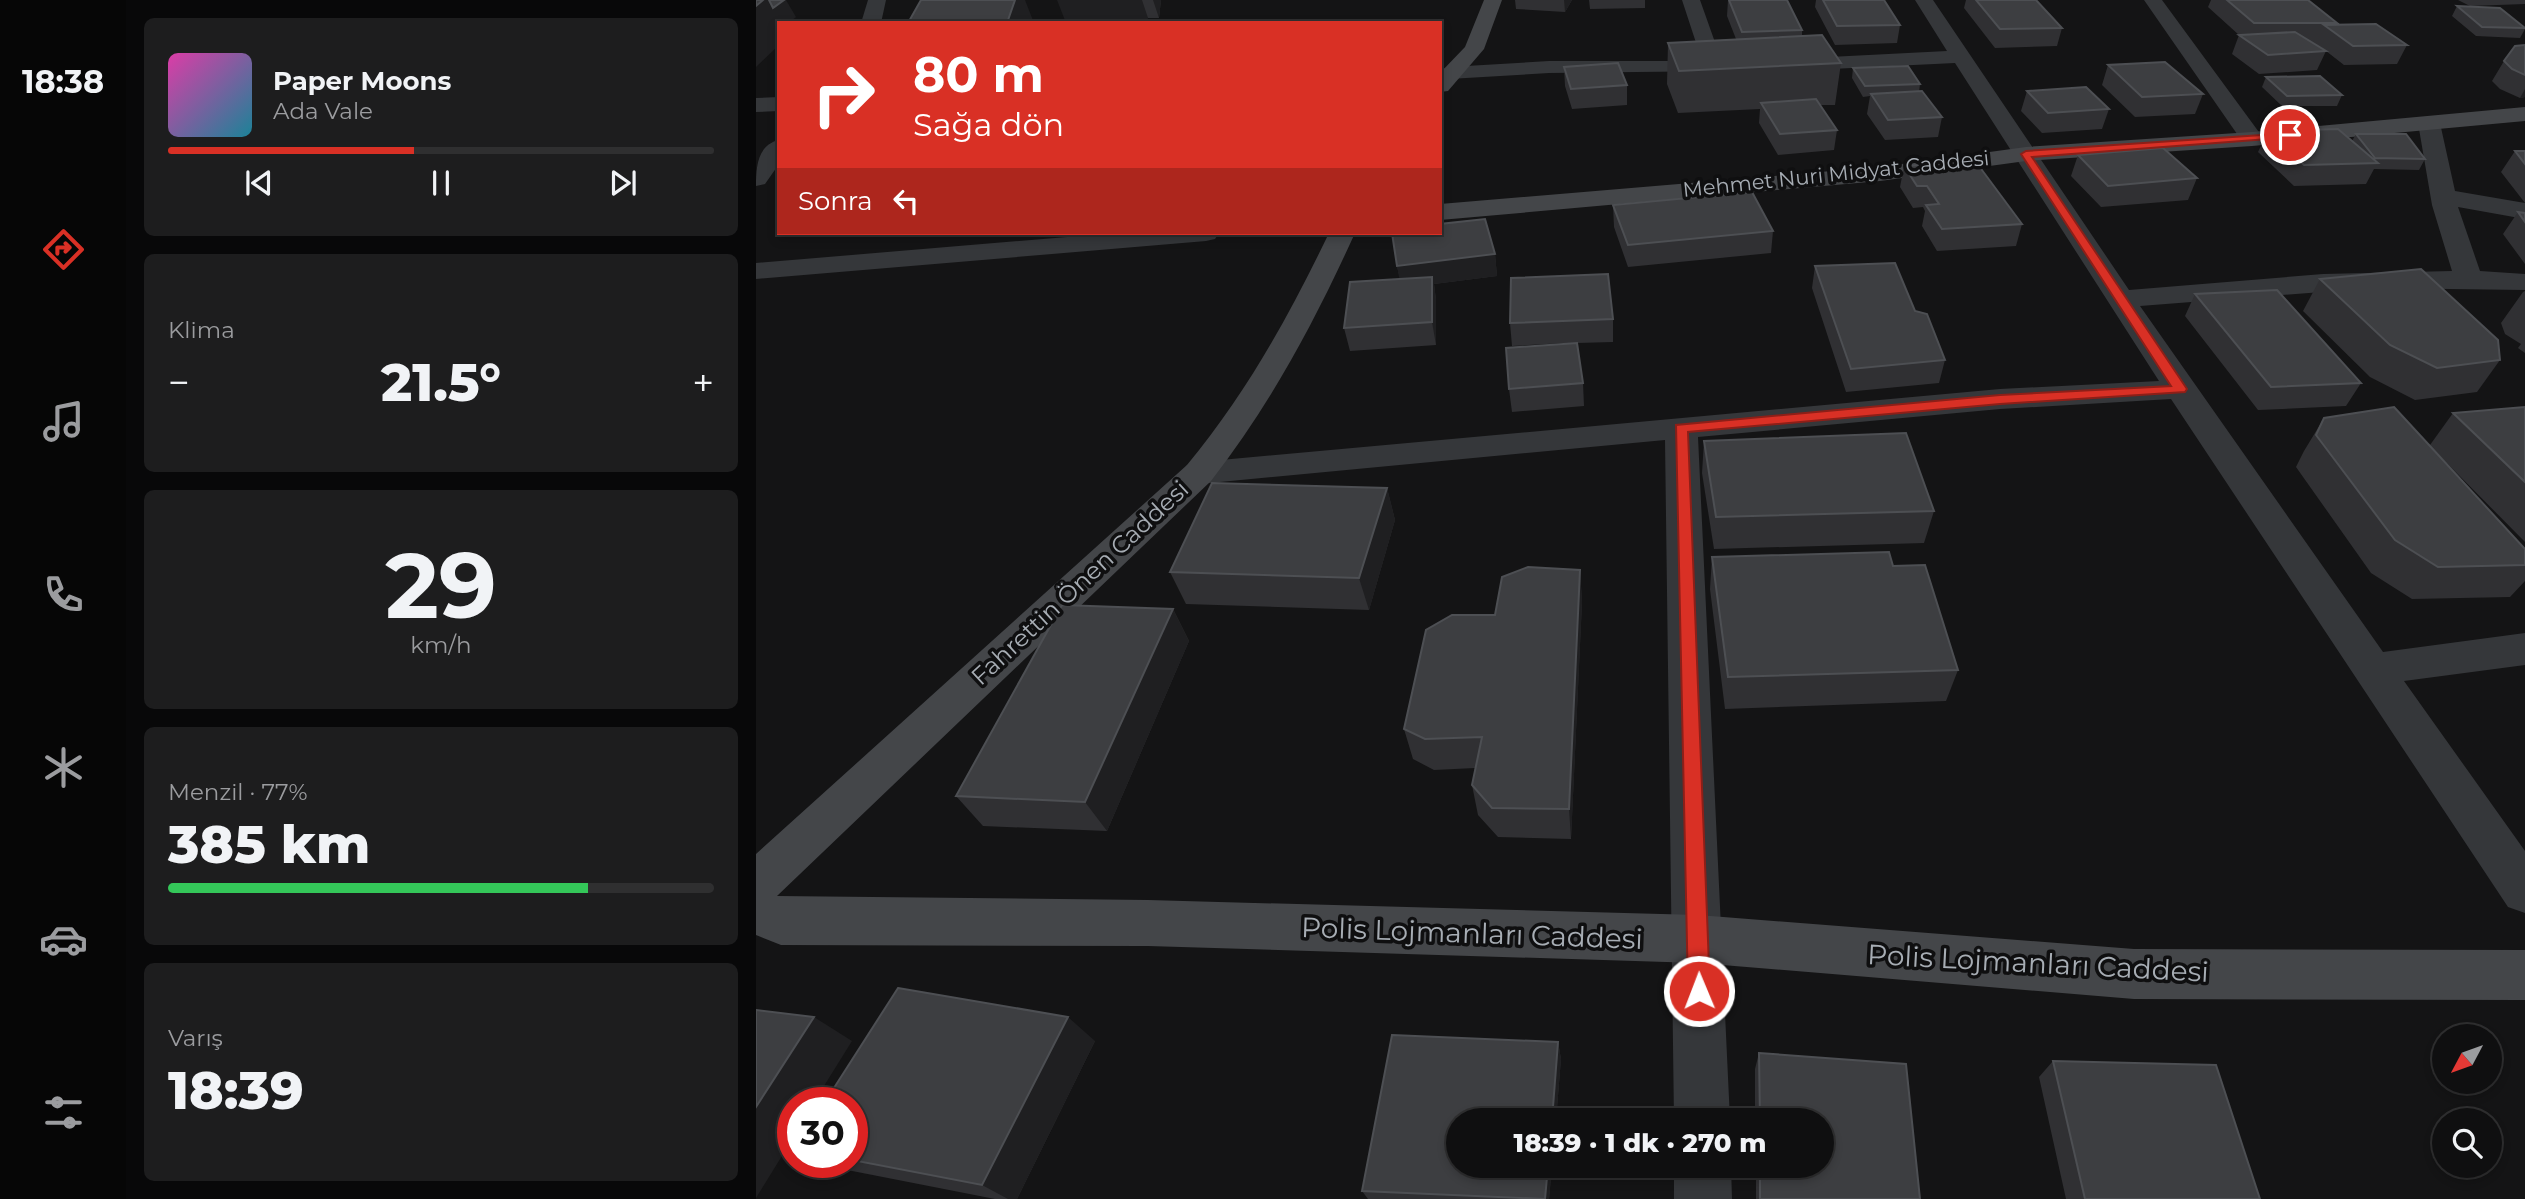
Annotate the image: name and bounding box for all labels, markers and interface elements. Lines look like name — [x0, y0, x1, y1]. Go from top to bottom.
text: 80 m — [913, 45, 1044, 104]
icon: right — [798, 49, 889, 140]
text: 18:38 — [22, 62, 104, 101]
text: Paper Moons — [273, 65, 451, 97]
text: Ada Vale — [273, 97, 373, 125]
text: Sağa dön — [913, 105, 1064, 144]
pin — [2260, 105, 2320, 165]
icon: arrive — [2271, 116, 2309, 154]
street label: Mehmet Nuri Midyat Caddesi — [1682, 145, 1990, 202]
icon: previous — [240, 164, 278, 202]
icon: pause — [422, 164, 460, 202]
icon: next — [604, 164, 642, 202]
icon: left — [887, 182, 925, 220]
text: Sonra — [798, 185, 873, 217]
icon: directions — [39, 225, 88, 274]
text: Klima — [168, 316, 235, 344]
text: 21.5° — [381, 351, 501, 414]
text: − — [168, 359, 190, 406]
text: + — [692, 359, 714, 406]
icon: music — [39, 397, 88, 446]
street label: Fahrettin Önen Caddesi — [965, 474, 1194, 691]
text: 29 — [385, 530, 497, 641]
icon: phone — [39, 570, 88, 619]
text: km/h — [410, 631, 472, 659]
icon: climate — [39, 743, 88, 792]
text: Menzil · 77% — [168, 778, 308, 806]
text: 385 km — [168, 813, 370, 876]
street label: Polis Lojmanları Caddesi — [1300, 910, 1644, 956]
icon: car — [39, 915, 88, 964]
street label: Polis Lojmanları Caddesi — [1866, 937, 2210, 989]
position arrow — [1662, 954, 1736, 1028]
text: Varış — [168, 1024, 223, 1052]
north arrow — [2432, 1024, 2502, 1094]
map controls — [2432, 1024, 2502, 1178]
text: 18:39 — [168, 1059, 304, 1122]
speed limit sign: 30 — [777, 1087, 868, 1178]
icon: filters — [39, 1088, 88, 1137]
button: search — [2432, 1108, 2502, 1178]
text: 18:39 · 1 dk · 270 m — [1514, 1127, 1766, 1159]

